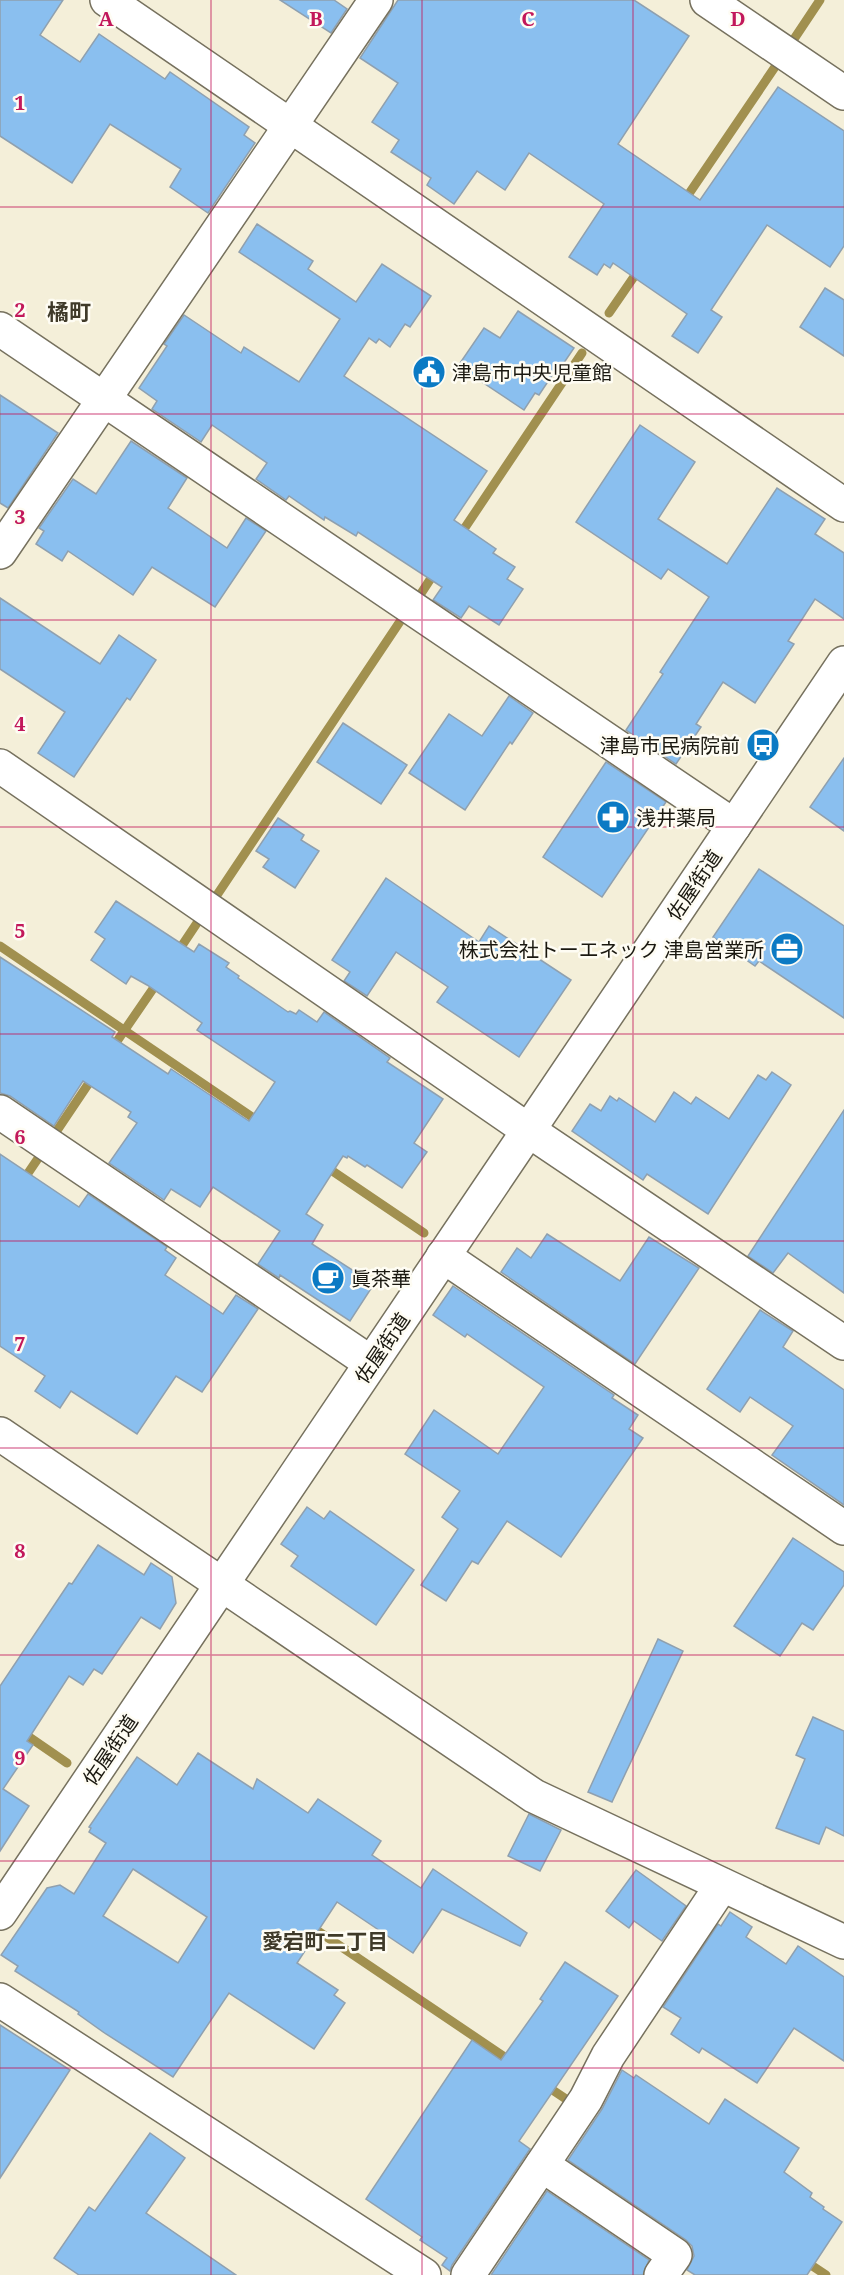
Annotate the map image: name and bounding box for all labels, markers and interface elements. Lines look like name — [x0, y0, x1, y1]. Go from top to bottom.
text: A — [98, 5, 114, 32]
text: B — [309, 5, 323, 32]
text: C — [521, 5, 535, 32]
text: D — [730, 5, 746, 32]
text: 1 — [14, 89, 26, 116]
text: 2 — [14, 296, 26, 323]
district label: 橘町 — [47, 296, 91, 326]
public building icon: 津島市中央児童館 — [411, 354, 447, 390]
place label: 津島市中央児童館 — [452, 359, 612, 386]
text: 3 — [14, 503, 26, 530]
text: 4 — [14, 710, 26, 737]
bus stop icon: 津島市民病院前 — [745, 727, 781, 763]
place label: 津島市民病院前 — [600, 732, 740, 759]
pharmacy icon: 浅井薬局 — [595, 799, 631, 835]
place label: 浅井薬局 — [636, 804, 716, 831]
street label: 佐屋街道 — [660, 844, 728, 926]
text: 5 — [14, 917, 26, 944]
office icon: 株式会社トーエネック 津島営業所 — [769, 931, 805, 967]
place label: 株式会社トーエネック 津島営業所 — [459, 936, 764, 963]
text: 6 — [14, 1123, 26, 1150]
cafe icon: 眞茶華 — [310, 1260, 346, 1296]
place label: 眞茶華 — [351, 1265, 411, 1292]
street label: 佐屋街道 — [348, 1307, 416, 1389]
text: 7 — [14, 1330, 26, 1357]
text: 8 — [14, 1537, 26, 1564]
street label: 佐屋街道 — [76, 1709, 144, 1791]
text: 9 — [14, 1744, 26, 1771]
district label: 愛宕町二丁目 — [262, 1927, 388, 1955]

